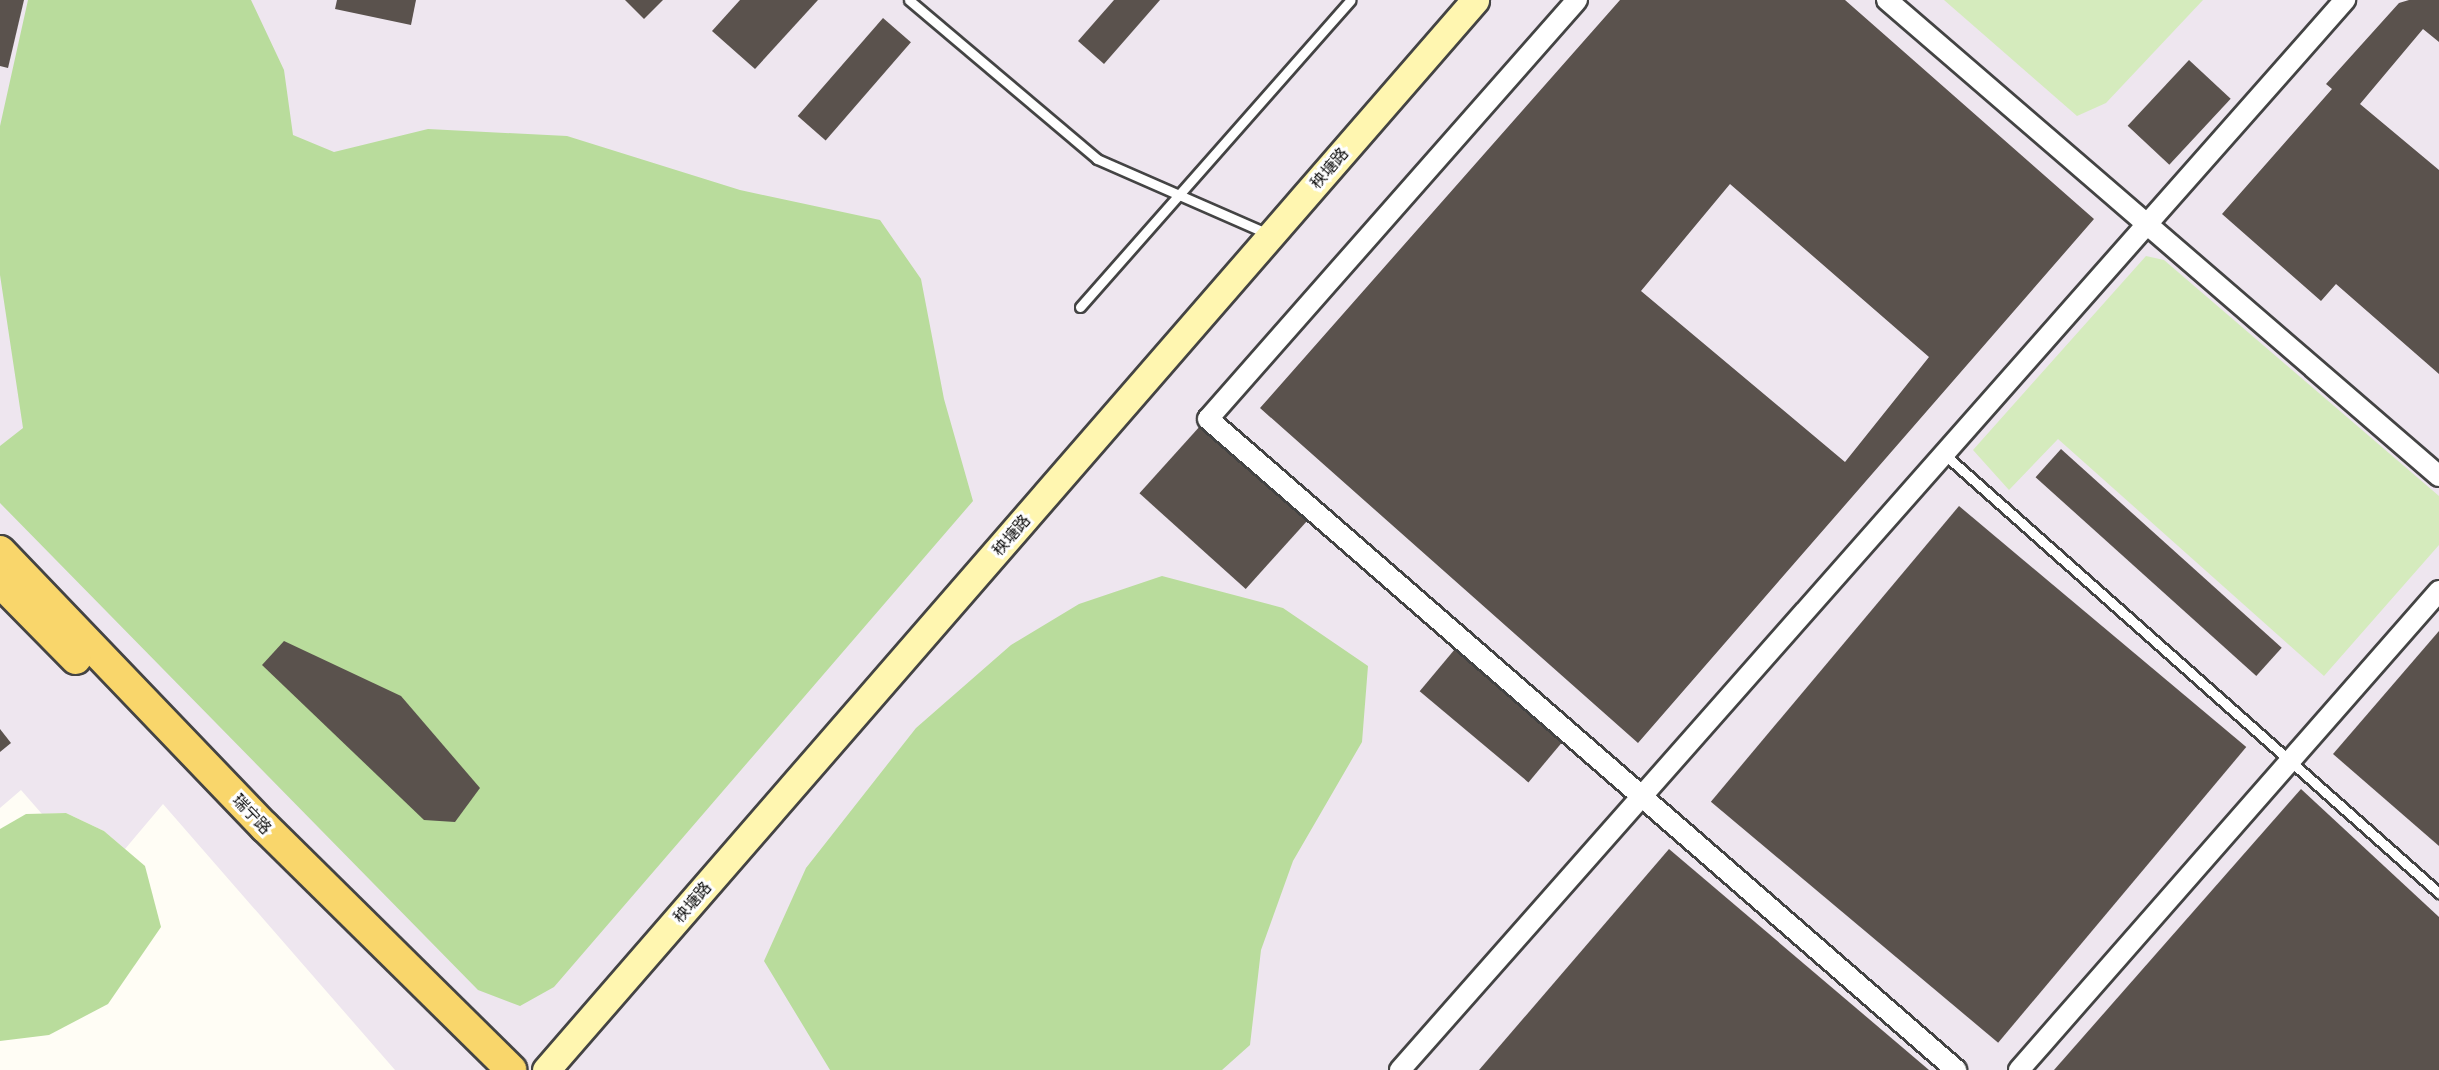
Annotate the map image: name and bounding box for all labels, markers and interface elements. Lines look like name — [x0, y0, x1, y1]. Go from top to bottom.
street label: 秧塘路 — [1306, 144, 1352, 192]
street label: 秧塘路 — [988, 511, 1034, 559]
street label: 瑞宁路 — [228, 790, 276, 838]
street label: 秧塘路 — [669, 878, 715, 926]

